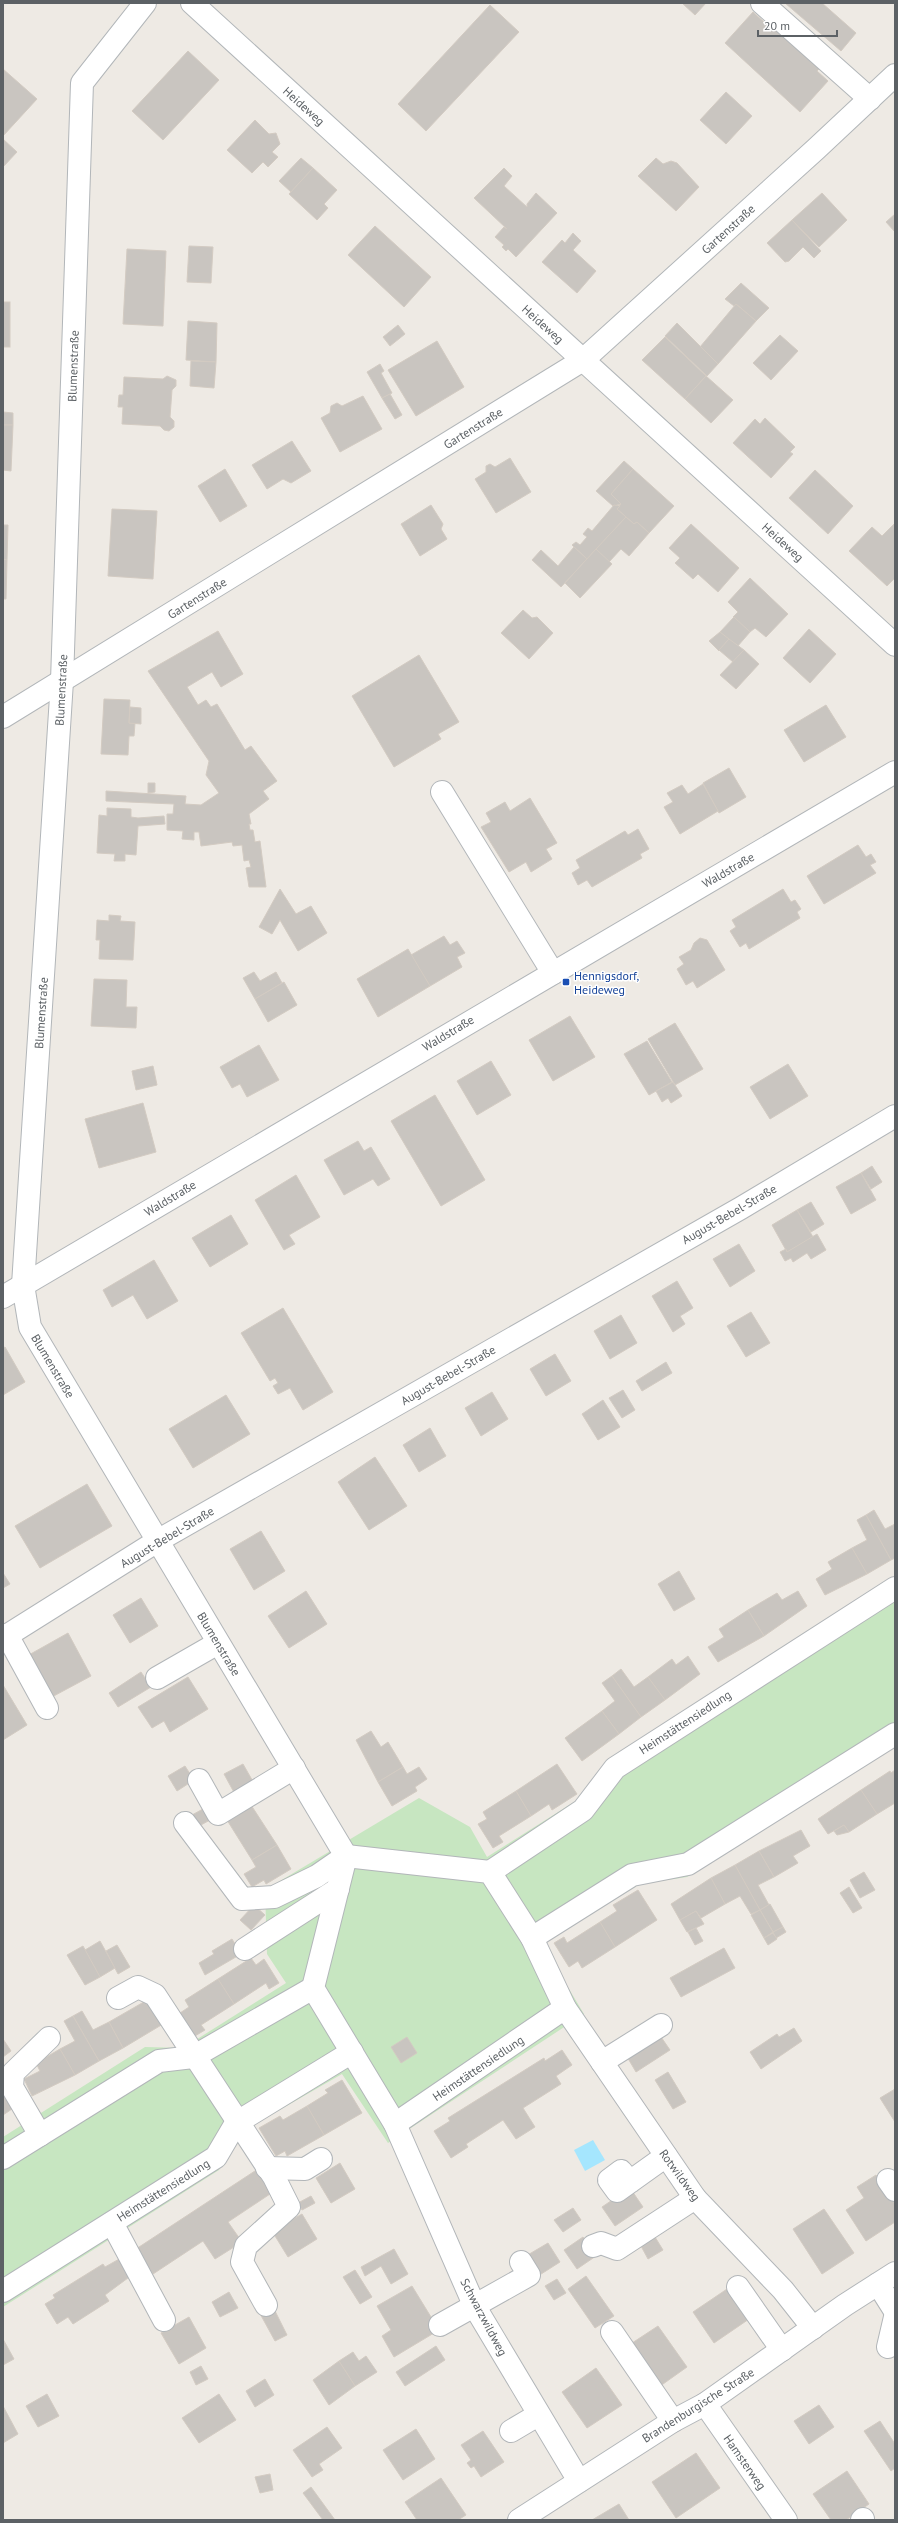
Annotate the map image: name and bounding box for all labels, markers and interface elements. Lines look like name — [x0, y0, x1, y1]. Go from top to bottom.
scale bar — [758, 12, 837, 38]
text: 20 m — [764, 18, 790, 33]
street label: Heideweg — [280, 83, 328, 129]
street label: Gartenstraße — [698, 201, 758, 257]
street label: Heideweg — [519, 301, 567, 347]
street label: Blumenstraße — [64, 330, 82, 402]
street label: Gartenstraße — [441, 404, 505, 452]
street label: Heideweg — [759, 519, 807, 565]
street label: Gartenstraße — [165, 574, 229, 622]
street label: Blumenstraße — [52, 654, 70, 726]
street label: Waldstraße — [699, 849, 757, 891]
place label: Hennigsdorf, Heideweg — [574, 968, 640, 997]
street label: Blumenstraße — [31, 977, 51, 1049]
marker: Hennigsdorf, Heideweg — [561, 977, 571, 987]
street label: Waldstraße — [419, 1012, 477, 1054]
street label: Waldstraße — [141, 1177, 199, 1219]
street label: August-Bebel-Straße — [679, 1181, 779, 1247]
street label: Blumenstraße — [28, 1331, 78, 1401]
street label: August-Bebel-Straße — [398, 1342, 498, 1408]
street label: August-Bebel-Straße — [117, 1503, 217, 1571]
street label: Blumenstraße — [194, 1609, 244, 1679]
street label: Heimstättensiedlung — [636, 1687, 734, 1757]
street label: Heimstättensiedlung — [430, 2032, 526, 2104]
street label: Rotwildweg — [656, 2146, 704, 2204]
street label: Heimstättensiedlung — [114, 2155, 212, 2225]
street label: Schwarzwildweg — [457, 2276, 511, 2358]
street label: Brandenburgische Straße — [639, 2364, 757, 2446]
street label: Hamsterweg — [720, 2431, 770, 2493]

